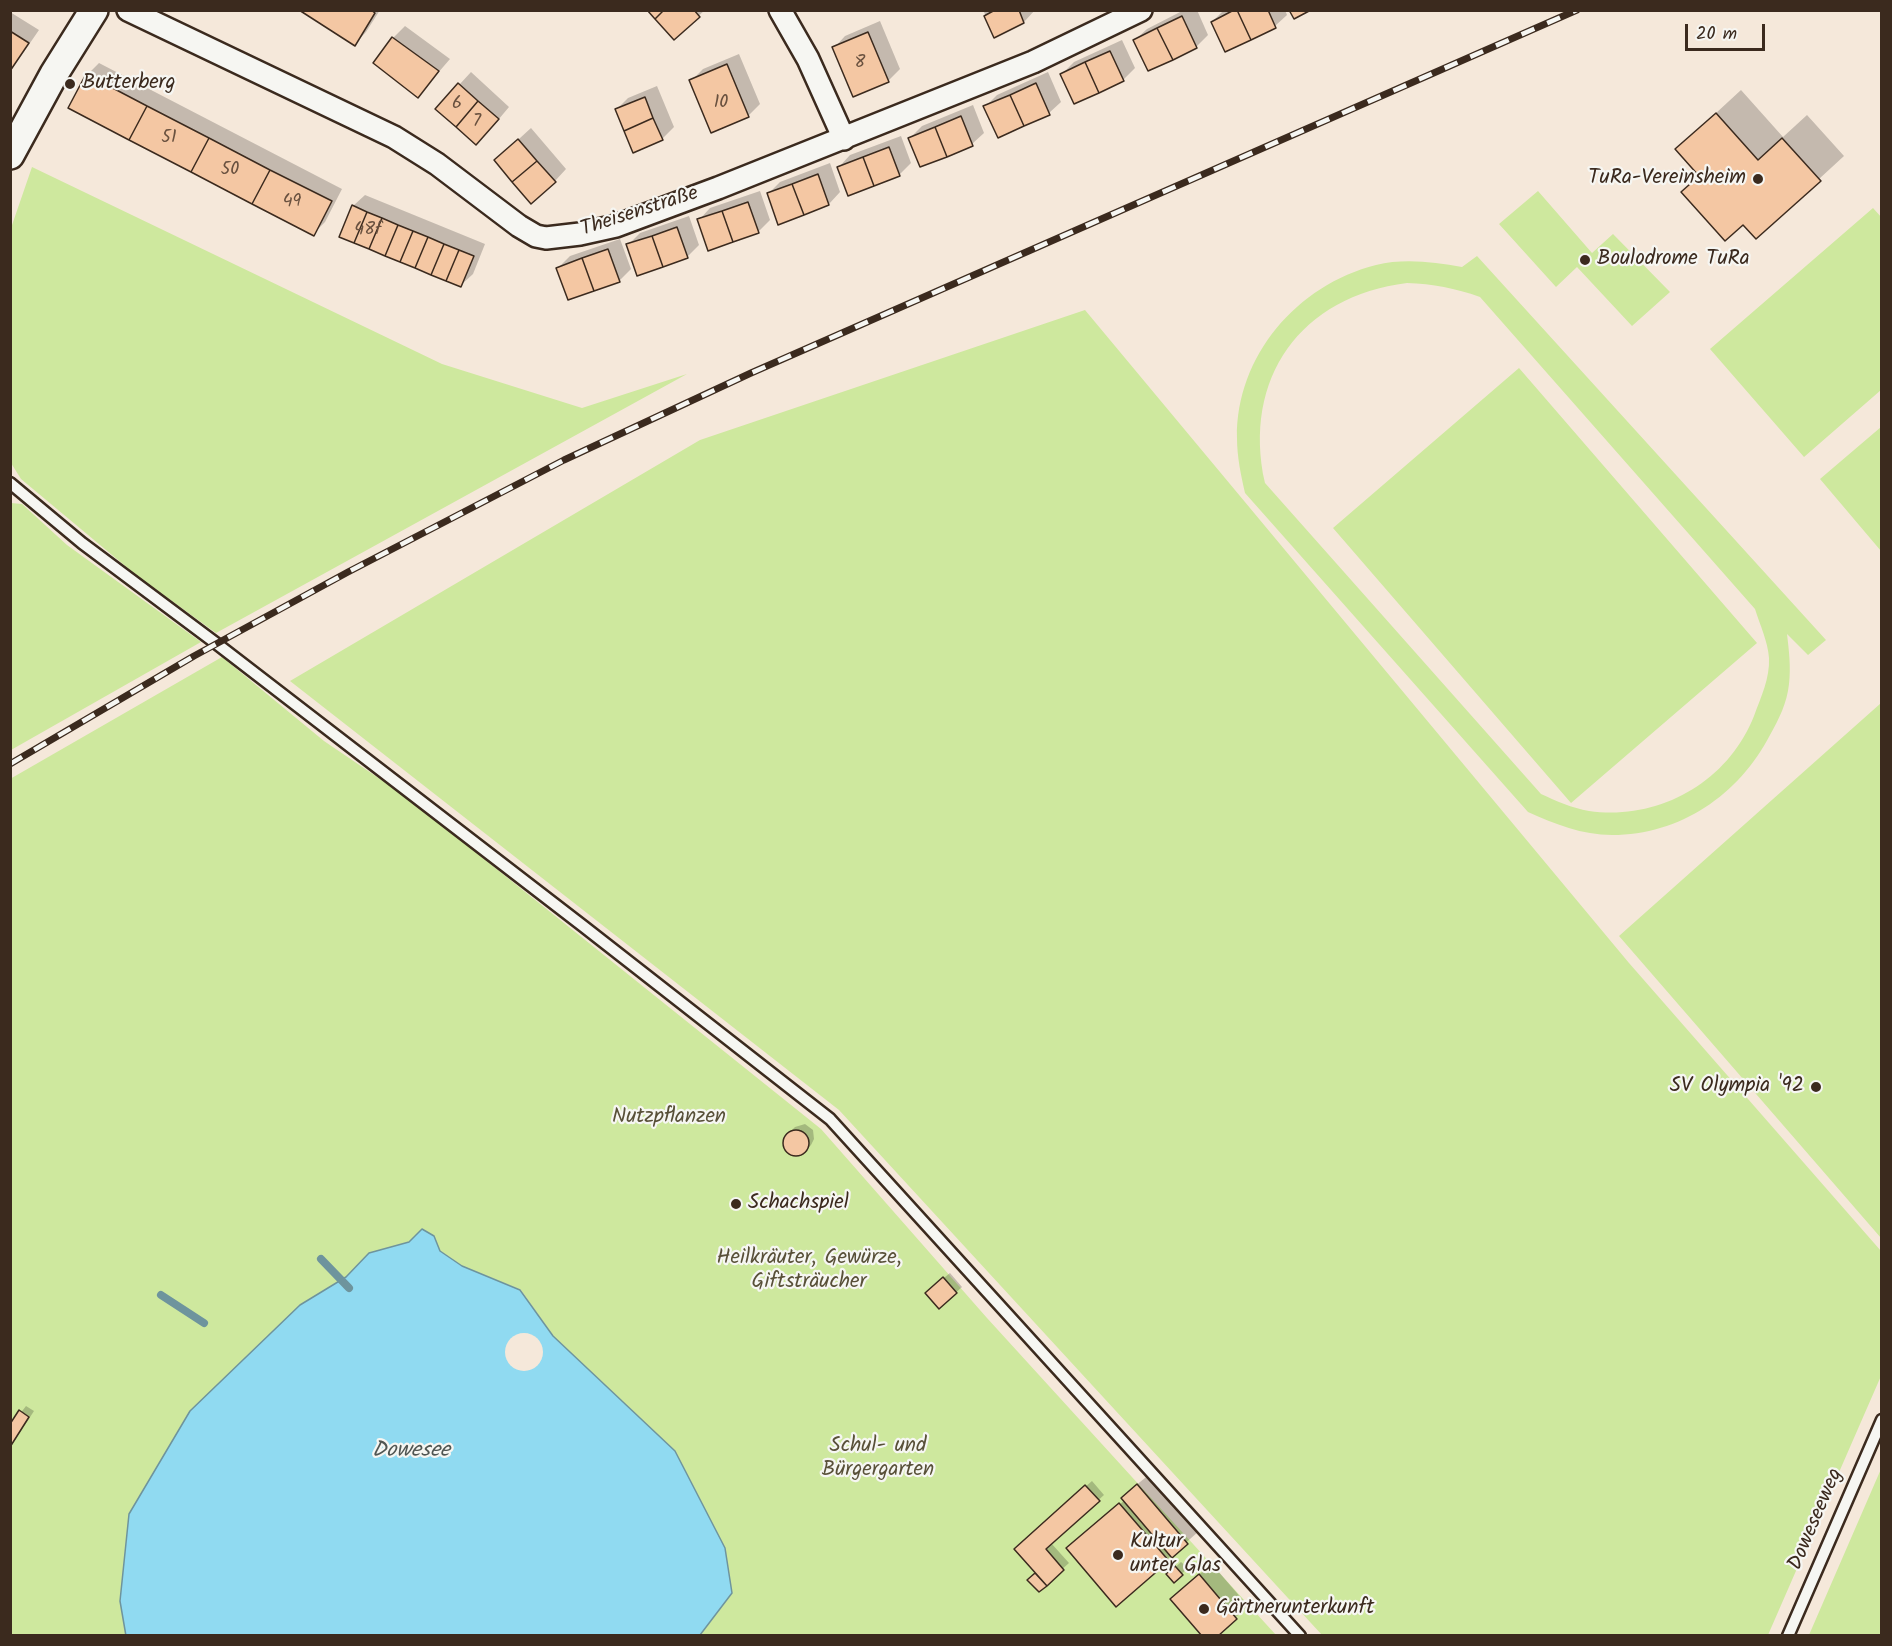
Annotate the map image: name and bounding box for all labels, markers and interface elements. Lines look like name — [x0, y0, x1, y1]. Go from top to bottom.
scale bar — [1688, 12, 1768, 50]
text: 20 m — [1696, 20, 1737, 49]
house number: 8 — [855, 53, 865, 75]
place label: Butterberg — [82, 71, 176, 97]
marker: Butterberg — [63, 77, 77, 91]
house number: 10 — [714, 93, 728, 115]
house number: 6 — [452, 94, 462, 116]
house number: 7 — [473, 112, 481, 134]
house number: 51 — [161, 128, 177, 150]
house number: 50 — [221, 160, 239, 182]
place label: TuRa-Vereinsheim — [1588, 166, 1746, 192]
marker: TuRa-Vereinsheim — [1751, 172, 1765, 186]
street label: Theisenstraße — [578, 182, 702, 244]
house number: 49 — [283, 192, 301, 214]
house number: 48f — [354, 220, 382, 242]
place label: Boulodrome TuRa — [1597, 247, 1750, 273]
marker: Boulodrome TuRa — [1578, 253, 1592, 267]
place label: SV Olympia '92 — [1670, 1074, 1804, 1100]
marker: SV Olympia '92 — [1809, 1080, 1823, 1094]
park label: Nutzpflanzen — [612, 1105, 726, 1131]
place label: Schachspiel — [748, 1191, 849, 1217]
marker: Schachspiel — [729, 1197, 743, 1211]
park label: Heilkräuter, Gewürze, Giftsträucher — [716, 1246, 902, 1296]
park label: Schul- und Bürgergarten — [822, 1434, 934, 1484]
water label: Dowesee — [372, 1439, 450, 1465]
street label: Doweseeweg — [1784, 1465, 1850, 1575]
place label: Kultur unter Glas — [1130, 1530, 1221, 1580]
marker: Kultur unter Glas — [1111, 1548, 1125, 1562]
place label: Gärtnerunterkunft — [1216, 1596, 1374, 1622]
marker: Gärtnerunterkunft — [1197, 1602, 1211, 1616]

